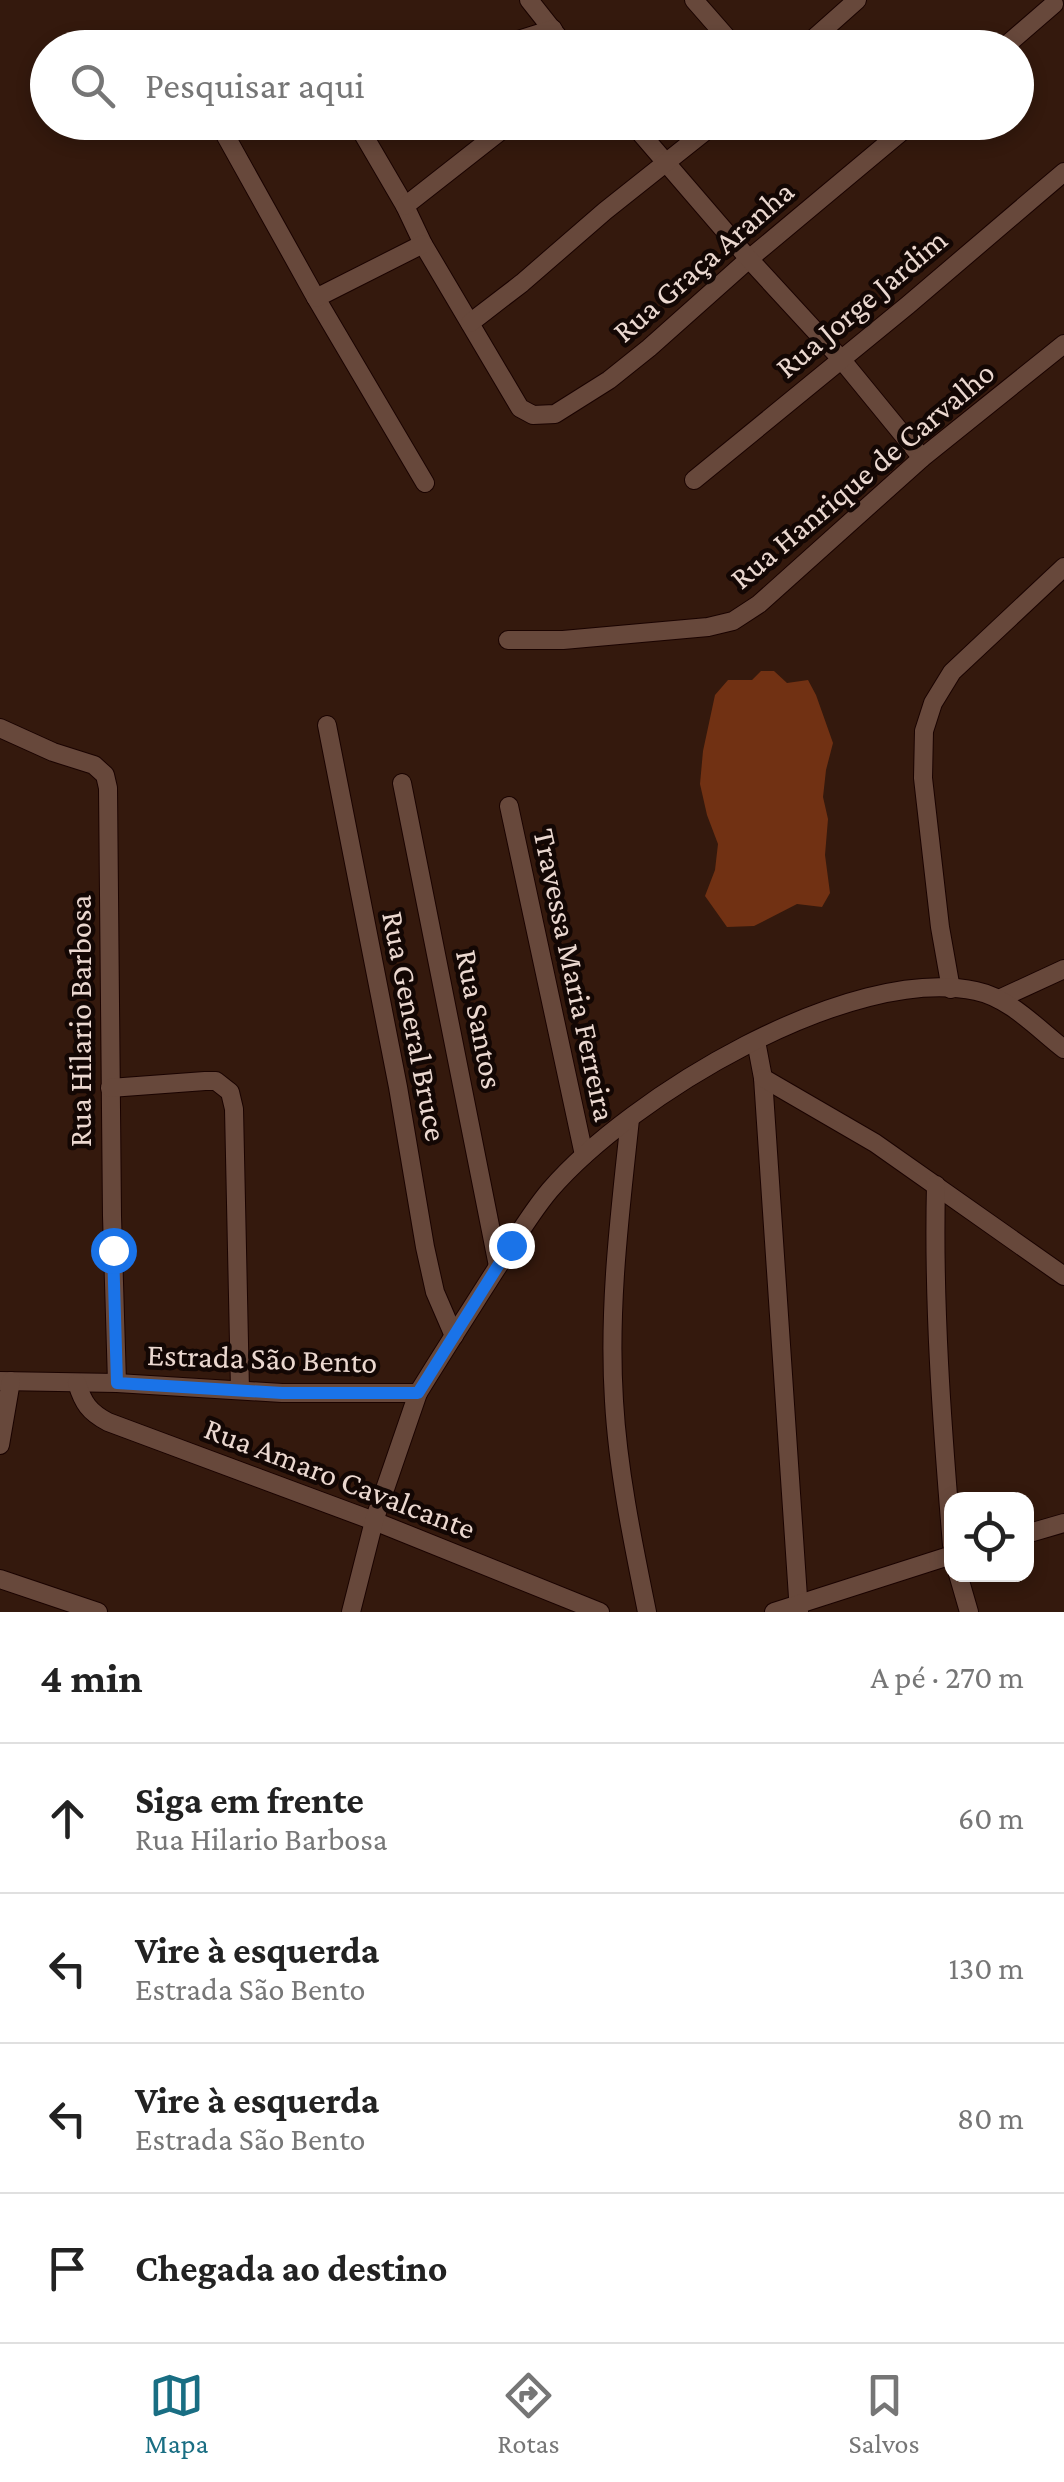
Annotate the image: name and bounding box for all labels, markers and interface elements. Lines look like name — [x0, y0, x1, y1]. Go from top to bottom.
search box — [30, 30, 1034, 140]
icon: search — [65, 58, 120, 113]
text: Pesquisar aqui — [145, 64, 365, 106]
street label: Rua Graça Aranha — [605, 173, 801, 349]
street label: Rua Jorge Jardim — [768, 221, 954, 385]
street label: Rua Hanrique de Carvalho — [723, 354, 1001, 596]
street label: Travessa Maria Ferreira — [526, 825, 624, 1125]
street label: Rua Hilario Barbosa — [62, 895, 98, 1147]
street label: Rua General Bruce — [375, 908, 455, 1144]
street label: Rua Santos — [449, 946, 511, 1092]
route end — [489, 1223, 535, 1269]
route start — [91, 1228, 137, 1274]
street label: Estrada São Bento — [146, 1336, 378, 1380]
street label: Rua Amaro Cavalcante — [199, 1410, 481, 1546]
map controls — [944, 1492, 1034, 1582]
button: locate — [944, 1492, 1034, 1582]
text: 4 min — [40, 1654, 143, 1701]
text: A pé · 270 m — [870, 1659, 1024, 1695]
text: Siga em frente — [135, 1779, 364, 1821]
icon: ahead — [40, 1791, 95, 1846]
text: 60 m — [958, 1800, 1024, 1836]
text: Rua Hilario Barbosa — [135, 1821, 388, 1857]
text: Vire à esquerda — [135, 1929, 379, 1971]
icon: left — [40, 1941, 95, 1996]
text: 130 m — [948, 1950, 1024, 1986]
text: Estrada São Bento — [135, 1971, 365, 2007]
text: Vire à esquerda — [135, 2079, 379, 2121]
icon: left — [40, 2091, 95, 2146]
text: 80 m — [957, 2100, 1024, 2136]
text: Estrada São Bento — [135, 2121, 365, 2157]
icon: arrive — [40, 2241, 95, 2296]
text: Chegada ao destino — [135, 2247, 448, 2289]
tab: Mapa — [145, 2368, 208, 2459]
tab: Rotas — [497, 2368, 560, 2459]
tab: Salvos — [849, 2368, 919, 2459]

